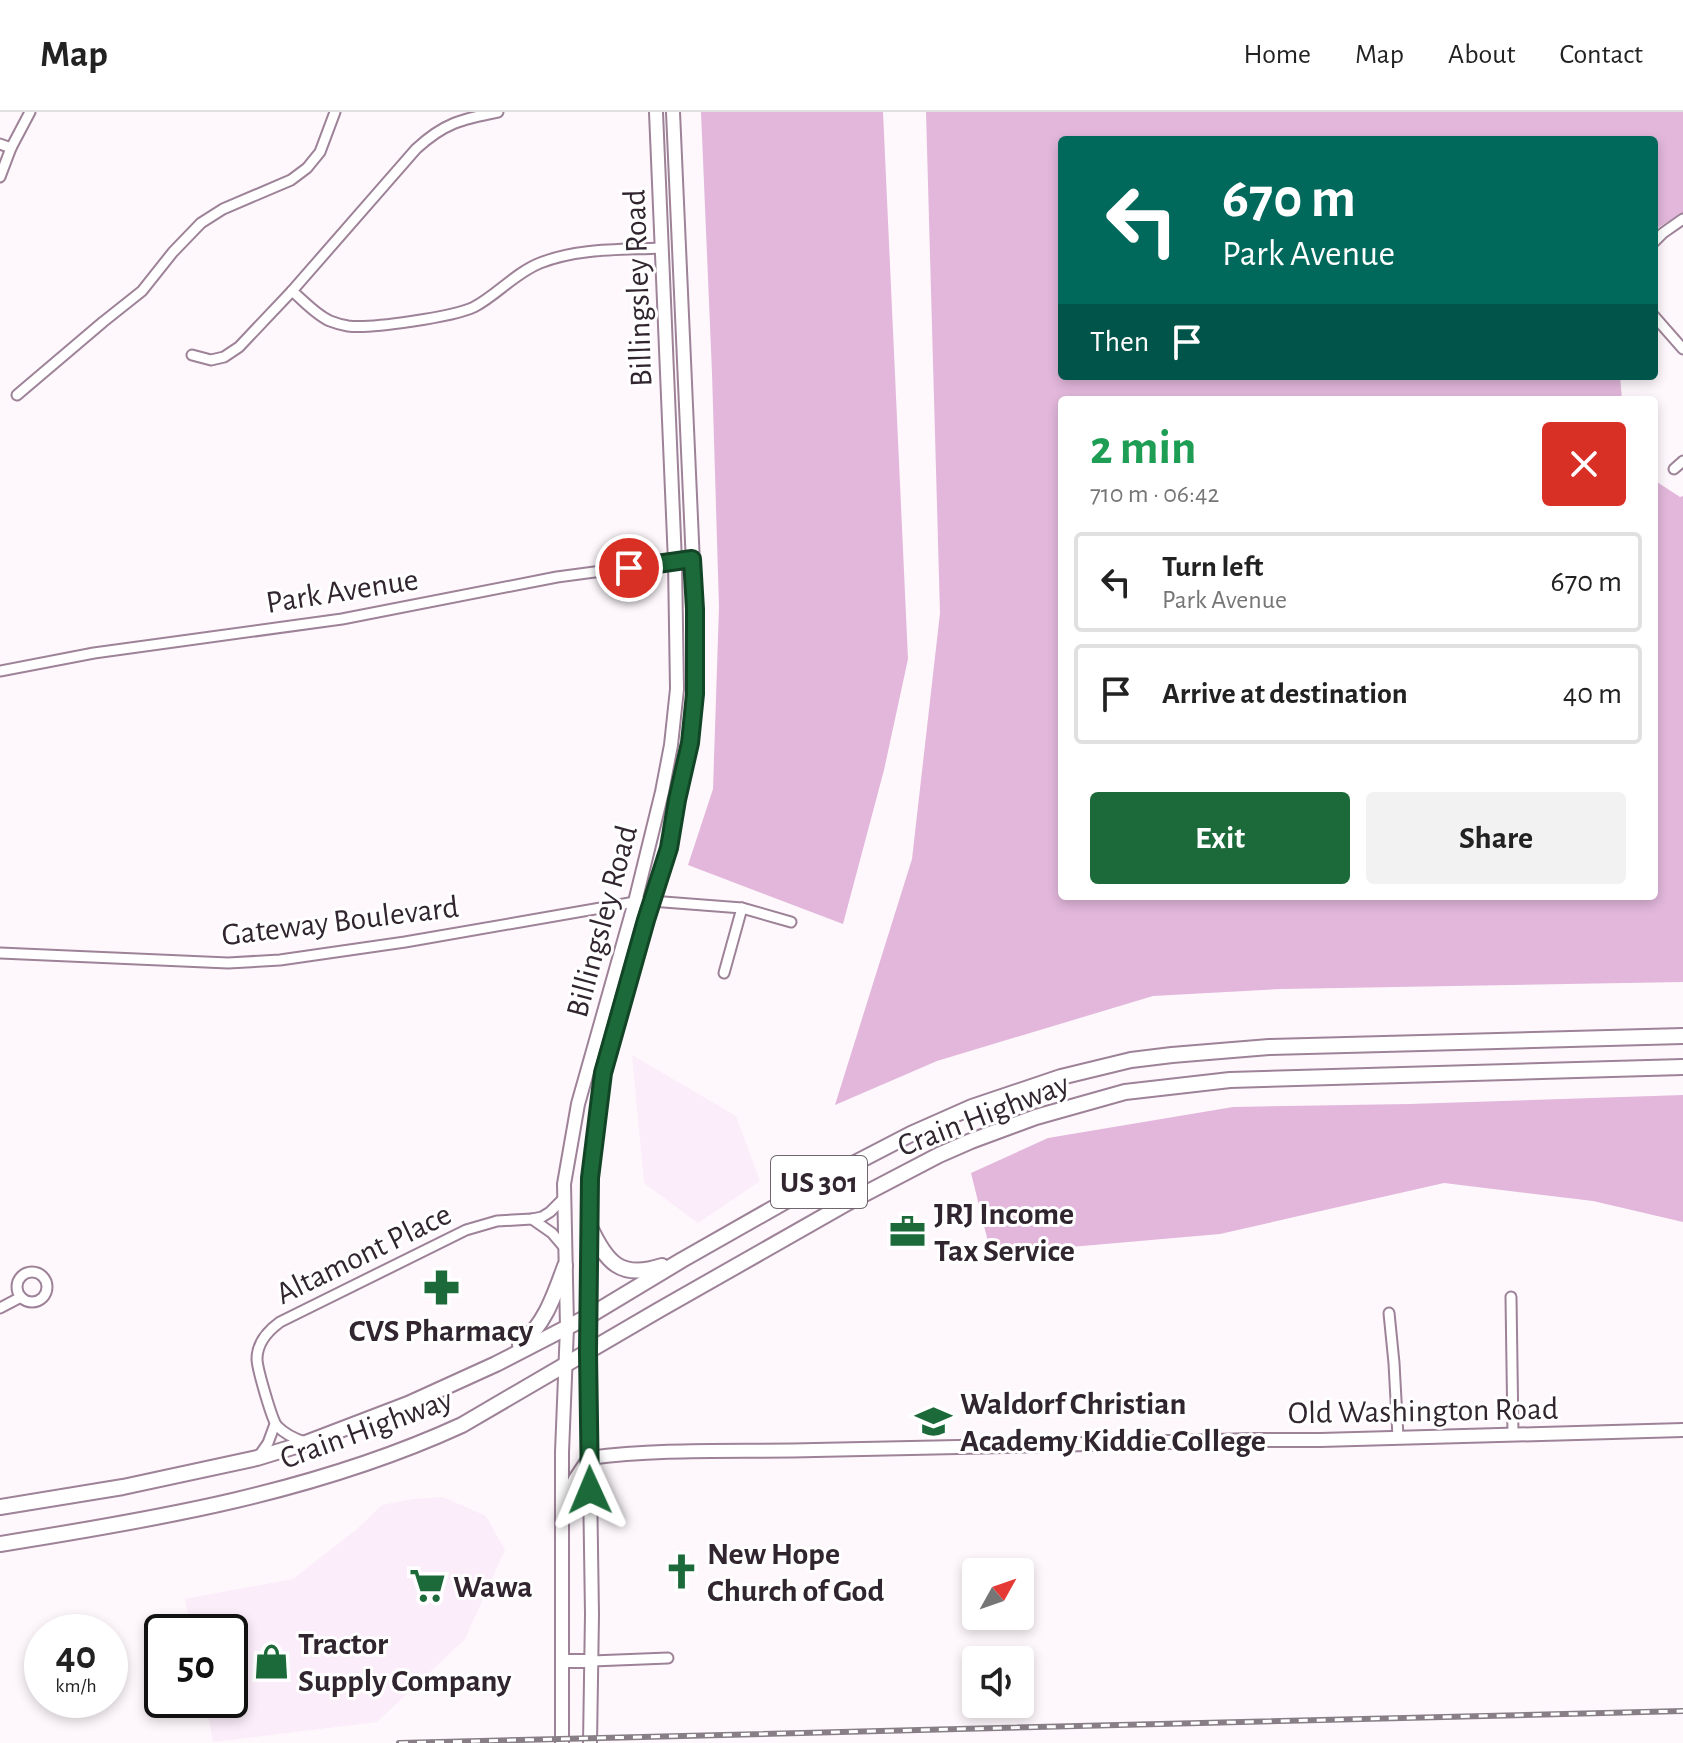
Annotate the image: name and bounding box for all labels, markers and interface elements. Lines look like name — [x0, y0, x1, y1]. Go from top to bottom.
text: Map — [40, 36, 108, 74]
text: Home — [1244, 41, 1311, 69]
text: Map — [1355, 41, 1404, 69]
text: About — [1448, 41, 1516, 69]
text: Contact — [1560, 41, 1643, 69]
icon: left — [1090, 168, 1194, 272]
text: 670 m — [1222, 171, 1356, 227]
street label: Billingsley Road — [619, 189, 657, 387]
text: Park Avenue — [1222, 236, 1395, 272]
icon: arrive — [1165, 320, 1209, 364]
text: Then — [1090, 327, 1149, 357]
button: close — [1542, 422, 1626, 506]
text: 2 min — [1090, 425, 1197, 473]
text: 710 m · 06:42 — [1090, 481, 1219, 507]
pin — [595, 534, 663, 602]
icon: arrive — [607, 546, 651, 590]
text: Turn left — [1162, 552, 1263, 582]
icon: left — [1094, 560, 1138, 604]
street label: Park Avenue — [264, 563, 421, 619]
text: 670 m — [1551, 567, 1622, 597]
text: Park Avenue — [1162, 587, 1287, 613]
icon: arrive — [1094, 672, 1138, 716]
text: Arrive at destination — [1162, 679, 1408, 709]
text: 40 m — [1563, 679, 1622, 709]
button: Exit — [1090, 792, 1350, 884]
button: Share — [1366, 792, 1626, 884]
street label: Billingsley Road — [561, 822, 643, 1021]
street label: Gateway Boulevard — [220, 891, 460, 951]
street label: Crain Highway — [893, 1068, 1074, 1162]
road number: US 301 — [771, 1156, 867, 1208]
street label: Altamont Place — [271, 1198, 456, 1310]
place label: JRJ Income Tax Service — [934, 1198, 1075, 1267]
office icon: JRJ Income Tax Service — [889, 1212, 927, 1250]
pharmacy icon: CVS Pharmacy — [422, 1269, 460, 1307]
place label: CVS Pharmacy — [349, 1315, 534, 1347]
street label: Crain Highway — [276, 1383, 457, 1475]
place label: Waldorf Christian Academy Kiddie College — [960, 1388, 1266, 1457]
street label: Old Washington Road — [1287, 1393, 1559, 1429]
school or university icon: Waldorf Christian Academy Kiddie College — [915, 1402, 953, 1440]
position arrow — [548, 1448, 632, 1532]
place label: New Hope Church of God — [707, 1538, 884, 1607]
church icon: New Hope Church of God — [662, 1552, 700, 1590]
north arrow — [962, 1558, 1034, 1630]
map controls — [962, 1558, 1034, 1718]
supermarket icon: Wawa — [408, 1567, 446, 1605]
place label: Wawa — [453, 1571, 533, 1603]
speed limit sign: 50 — [144, 1614, 248, 1718]
place label: Tractor Supply Company — [298, 1628, 512, 1697]
text: 40 — [56, 1636, 96, 1676]
shop icon: Tractor Supply Company — [253, 1642, 291, 1680]
button: sound — [962, 1646, 1034, 1718]
text: km/h — [55, 1676, 97, 1696]

